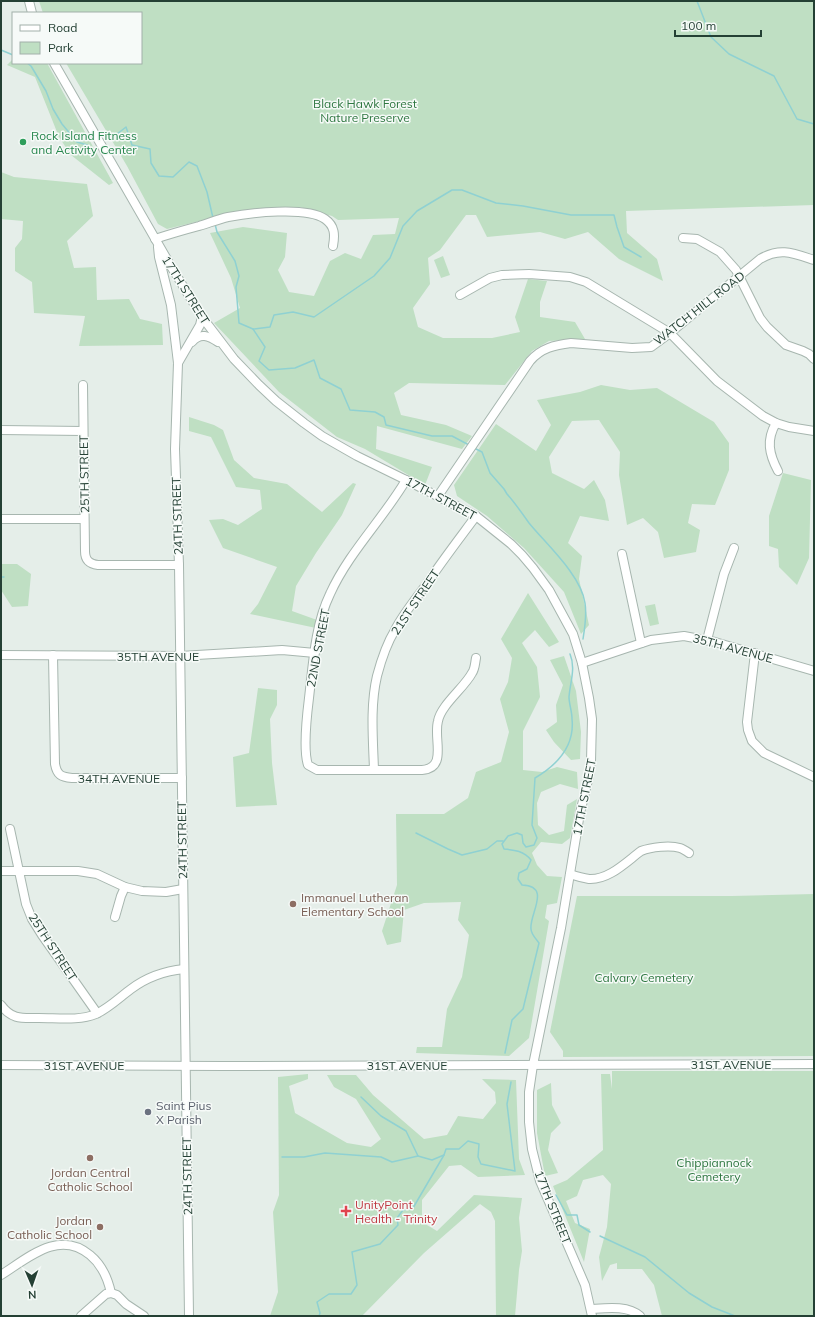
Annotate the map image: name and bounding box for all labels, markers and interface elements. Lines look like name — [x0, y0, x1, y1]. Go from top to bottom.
legend — [12, 12, 142, 64]
scale bar — [675, 12, 761, 38]
text: 100 m — [681, 18, 716, 33]
text: Road — [48, 20, 77, 35]
text: Park — [48, 40, 74, 55]
park label: Black Hawk Forest Nature Preserve — [313, 96, 417, 125]
place label: Rock Island Fitness and Activity Center — [31, 128, 137, 157]
marker: Rock Island Fitness and Activity Center — [18, 137, 28, 147]
street label: 17TH STREET — [159, 253, 213, 328]
street label: WATCH HILL ROAD — [650, 268, 748, 348]
street label: 25TH STREET — [76, 434, 92, 513]
street label: 17TH STREET — [403, 473, 480, 523]
street label: 24TH STREET — [168, 476, 186, 555]
street label: 21ST STREET — [387, 566, 443, 638]
street label: 22ND STREET — [303, 607, 333, 688]
street label: 35TH AVENUE — [691, 630, 775, 666]
street label: 35TH AVENUE — [117, 649, 199, 664]
street label: 17TH STREET — [569, 757, 599, 837]
street label: 34TH AVENUE — [78, 771, 160, 786]
street label: 24TH STREET — [174, 800, 190, 879]
place label: Immanuel Lutheran Elementary School — [301, 890, 409, 919]
marker: Immanuel Lutheran Elementary School — [288, 899, 298, 909]
street label: 25TH STREET — [25, 910, 81, 984]
park label: Calvary Cemetery — [595, 970, 694, 985]
street label: 31ST AVENUE — [691, 1057, 771, 1072]
street label: 31ST AVENUE — [44, 1058, 124, 1073]
street label: 31ST AVENUE — [367, 1058, 447, 1073]
place label: Saint Pius X Parish — [156, 1098, 211, 1127]
marker: Saint Pius X Parish — [143, 1107, 153, 1117]
street label: 24TH STREET — [179, 1136, 195, 1215]
marker: Jordan Central Catholic School — [85, 1153, 95, 1163]
park label: Chippiannock Cemetery — [676, 1155, 753, 1184]
place label: Jordan Central Catholic School — [47, 1165, 133, 1194]
street label: 17TH STREET — [531, 1168, 575, 1247]
place label: UnityPoint Health - Trinity — [355, 1197, 438, 1226]
marker: UnityPoint Health - Trinity — [340, 1205, 352, 1217]
place label: Jordan Catholic School — [7, 1213, 92, 1242]
marker: Jordan Catholic School — [95, 1222, 105, 1232]
north arrow — [12, 1265, 52, 1305]
text: N — [28, 1288, 37, 1302]

